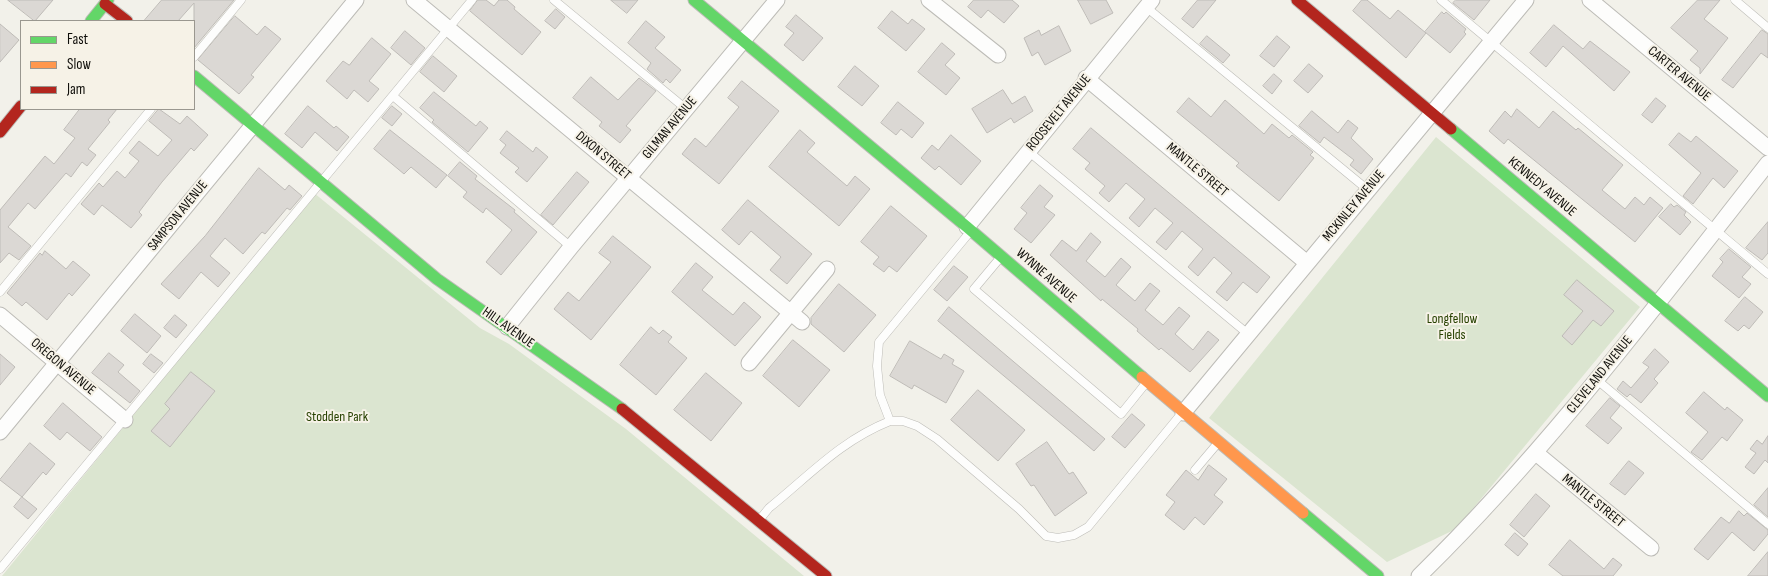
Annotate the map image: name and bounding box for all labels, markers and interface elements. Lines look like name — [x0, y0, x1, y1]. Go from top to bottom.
legend — [20, 20, 195, 110]
text: Fast — [67, 30, 88, 49]
street label: CARTER AVENUE — [1644, 43, 1714, 105]
text: Slow — [67, 55, 91, 74]
street label: ROOSEVELT AVENUE — [1023, 71, 1095, 155]
text: Jam — [67, 80, 85, 99]
street label: GILMAN AVENUE — [639, 93, 701, 163]
street label: DIXON STREET — [572, 128, 634, 184]
street label: MANTLE STREET — [1163, 139, 1231, 201]
street label: KENNEDY AVENUE — [1504, 153, 1580, 221]
street label: MCKINLEY AVENUE — [1319, 167, 1389, 245]
street label: SAMPSON AVENUE — [144, 177, 212, 255]
street label: WYNNE AVENUE — [1012, 245, 1080, 307]
street label: HILL AVENUE — [479, 304, 537, 352]
park label: Longfellow Fields — [1427, 311, 1477, 344]
street label: CLEVELAND AVENUE — [1564, 333, 1636, 417]
street label: OREGON AVENUE — [27, 335, 99, 399]
park label: Stodden Park — [306, 409, 368, 425]
street label: MANTLE STREET — [1558, 471, 1628, 531]

